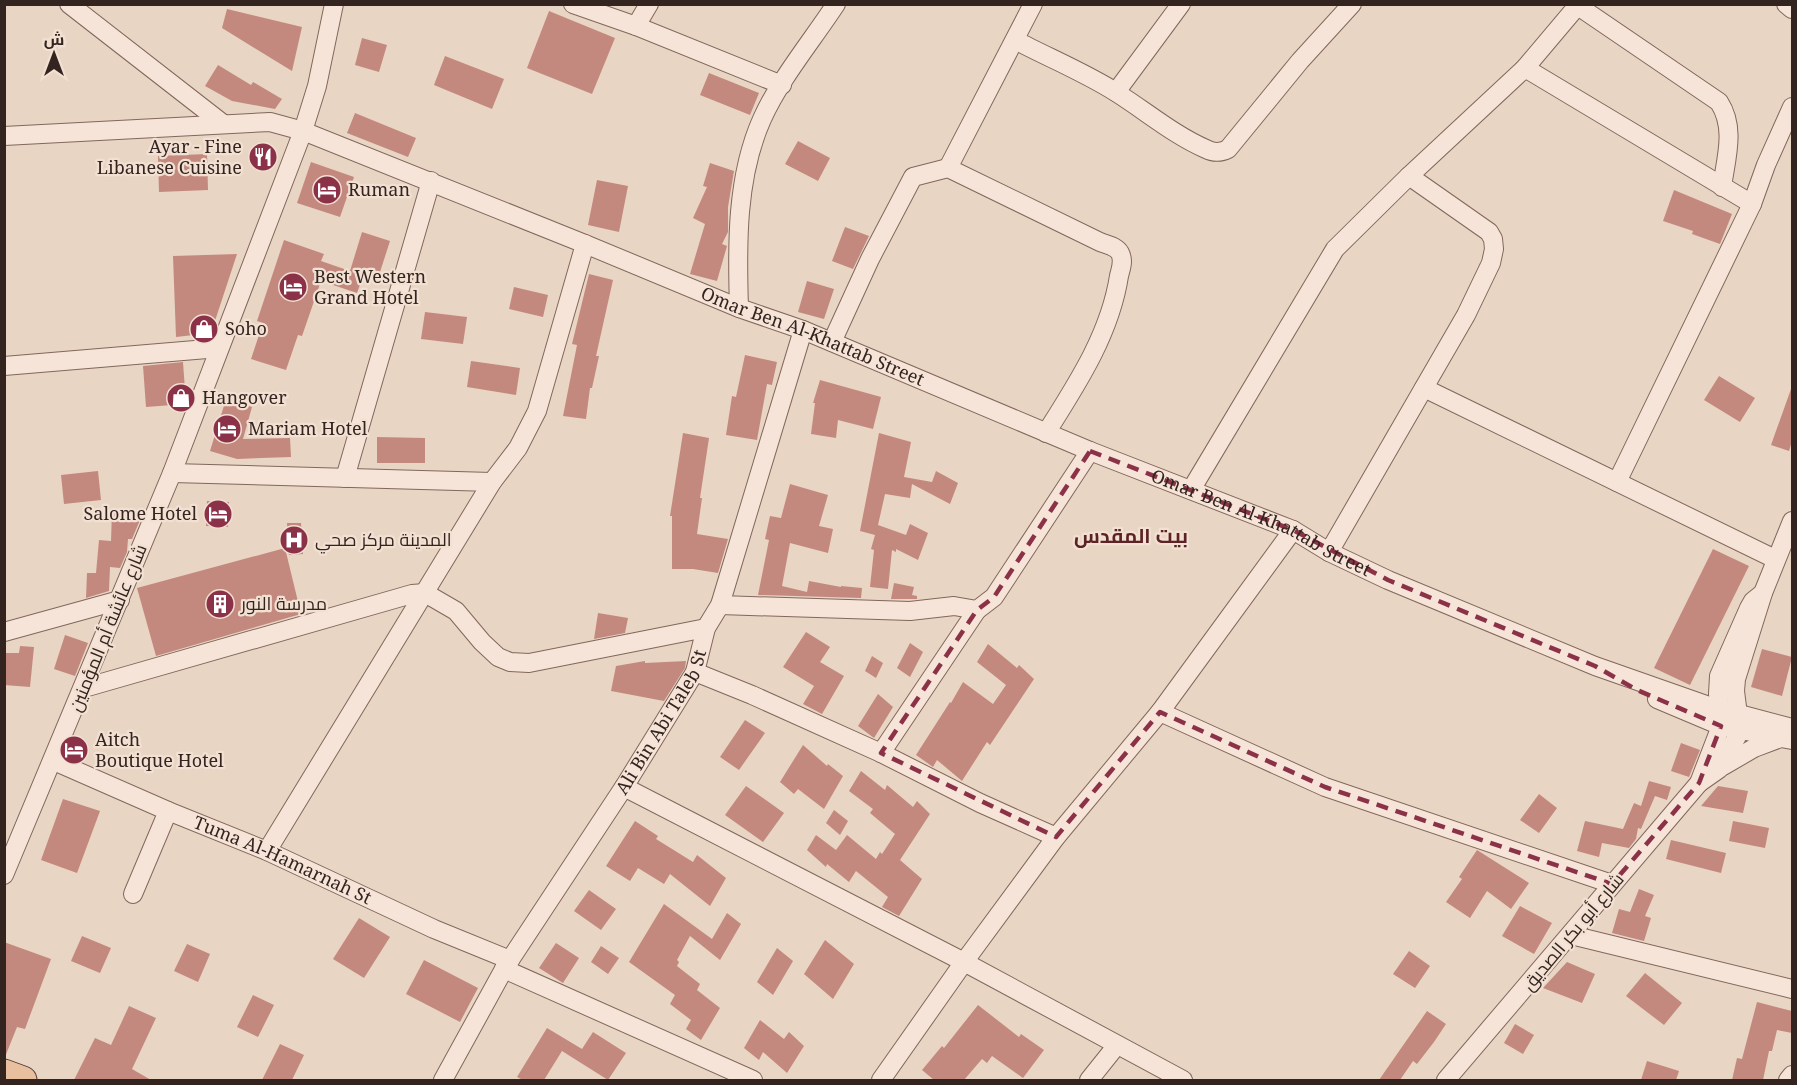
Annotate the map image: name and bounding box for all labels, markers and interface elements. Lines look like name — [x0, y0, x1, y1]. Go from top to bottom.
north arrow — [24, 24, 84, 84]
text: ش — [44, 28, 64, 50]
place label: Ayar - Fine Libanese Cuisine — [97, 134, 242, 179]
restaurant icon: Ayar - Fine Libanese Cuisine — [247, 141, 279, 173]
hotel icon: Ruman — [311, 174, 343, 206]
place label: Ruman — [348, 177, 410, 201]
place label: Best Western Grand Hotel — [314, 264, 426, 309]
hotel icon: Best Western Grand Hotel — [277, 271, 309, 303]
street label: Omar Ben Al-Khattab Street — [698, 281, 928, 391]
shop icon: Soho — [188, 313, 220, 345]
place label: Soho — [225, 316, 267, 340]
shop icon: Hangover — [165, 382, 197, 414]
place label: Hangover — [202, 385, 287, 409]
hotel icon: Mariam Hotel — [211, 413, 243, 445]
place label: Mariam Hotel — [248, 416, 368, 440]
street label: Omar Ben Al-Khattab Street — [1148, 463, 1375, 581]
hotel icon: Salome Hotel — [202, 498, 234, 530]
place label: Salome Hotel — [84, 501, 197, 525]
district label: بيت المقدس — [1074, 522, 1188, 549]
hospital icon: المدينة مركز صحي — [278, 524, 310, 556]
place label: المدينة مركز صحي — [315, 527, 452, 554]
street label: شارع عائشة أم المؤمنين — [62, 540, 153, 715]
building icon: مدرسة النور — [204, 588, 236, 620]
place label: مدرسة النور — [240, 591, 327, 615]
street label: Ali Bin Abi Taleb St — [609, 647, 711, 799]
place label: Aitch Boutique Hotel — [95, 727, 224, 772]
hotel icon: Aitch Boutique Hotel — [58, 734, 90, 766]
street label: Tuma Al-Hamarnah St — [190, 810, 376, 909]
street label: شارع أبو بكر الصديق — [1516, 867, 1629, 996]

